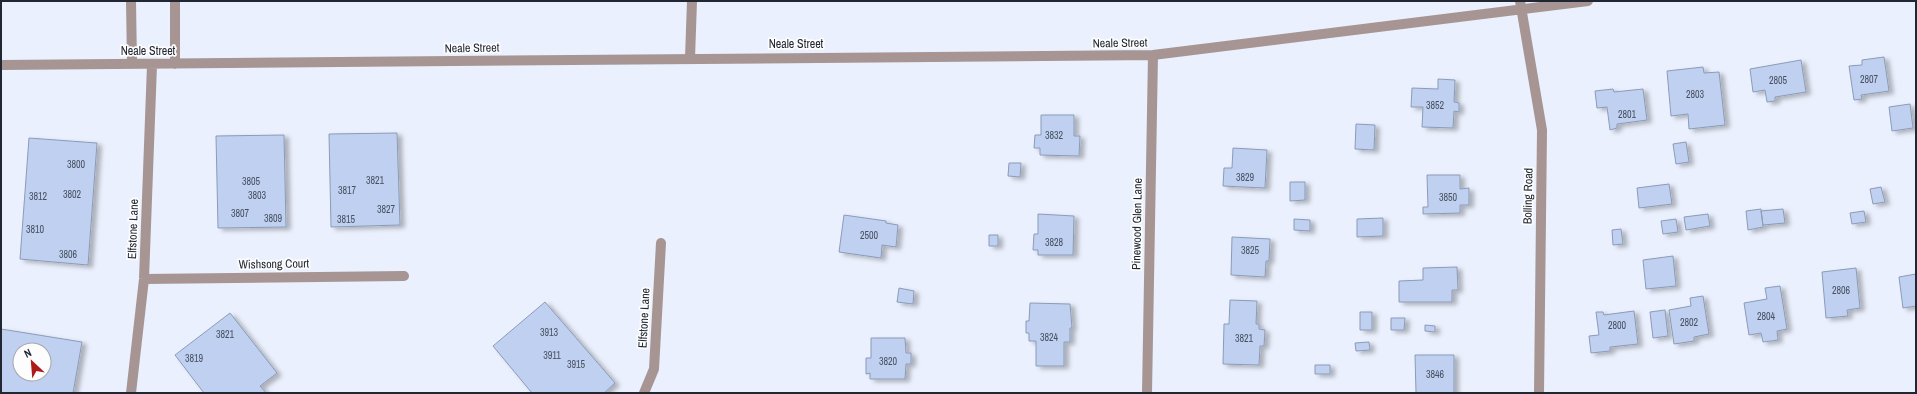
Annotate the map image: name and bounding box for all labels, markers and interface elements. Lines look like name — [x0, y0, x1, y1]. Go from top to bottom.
street label: Neale Street — [1093, 35, 1148, 51]
street label: Neale Street — [769, 36, 824, 52]
street label: Neale Street — [445, 40, 500, 56]
street label: Neale Street — [121, 43, 176, 59]
house number: 2807 — [1860, 73, 1879, 86]
house number: 2805 — [1769, 74, 1788, 87]
house number: 2803 — [1686, 88, 1705, 101]
house number: 3852 — [1426, 99, 1445, 112]
house number: 2801 — [1618, 108, 1637, 121]
house number: 3832 — [1045, 129, 1064, 142]
house number: 3800 — [67, 158, 86, 171]
street label: Bolling Road — [1520, 168, 1536, 224]
house number: 3829 — [1236, 171, 1255, 184]
house number: 3821 — [366, 174, 385, 187]
house number: 3805 — [242, 175, 261, 188]
street label: Pinewood Glen Lane — [1128, 178, 1146, 270]
house number: 3817 — [338, 184, 357, 197]
house number: 3802 — [63, 188, 82, 201]
house number: 3803 — [248, 189, 267, 202]
house number: 3812 — [29, 190, 48, 203]
house number: 3850 — [1439, 191, 1458, 204]
street label: Elfstone Lane — [124, 199, 142, 259]
house number: 3827 — [377, 203, 396, 216]
house number: 3807 — [231, 207, 250, 220]
house number: 3809 — [264, 212, 283, 225]
house number: 3815 — [337, 213, 356, 226]
house number: 3810 — [26, 223, 45, 236]
house number: 2500 — [860, 229, 879, 242]
house number: 3828 — [1045, 236, 1064, 249]
house number: 3825 — [1241, 244, 1260, 257]
house number: 3806 — [59, 248, 78, 261]
street label: Wishsong Court — [239, 255, 310, 273]
house number: 2806 — [1832, 284, 1851, 297]
street label: Elfstone Lane — [634, 288, 654, 348]
house number: 2804 — [1757, 310, 1776, 323]
house number: 2802 — [1680, 316, 1699, 329]
house number: 2800 — [1608, 319, 1627, 332]
house number: 3913 — [540, 326, 559, 339]
house number: 3821 — [216, 328, 235, 341]
house number: 3824 — [1040, 331, 1059, 344]
house number: 3821 — [1235, 332, 1254, 345]
north arrow — [12, 342, 52, 382]
text: N — [22, 345, 34, 361]
house number: 3911 — [543, 349, 561, 362]
house number: 3819 — [185, 352, 204, 365]
house number: 3820 — [879, 355, 898, 368]
house number: 3915 — [567, 358, 586, 371]
house number: 3846 — [1426, 368, 1445, 381]

